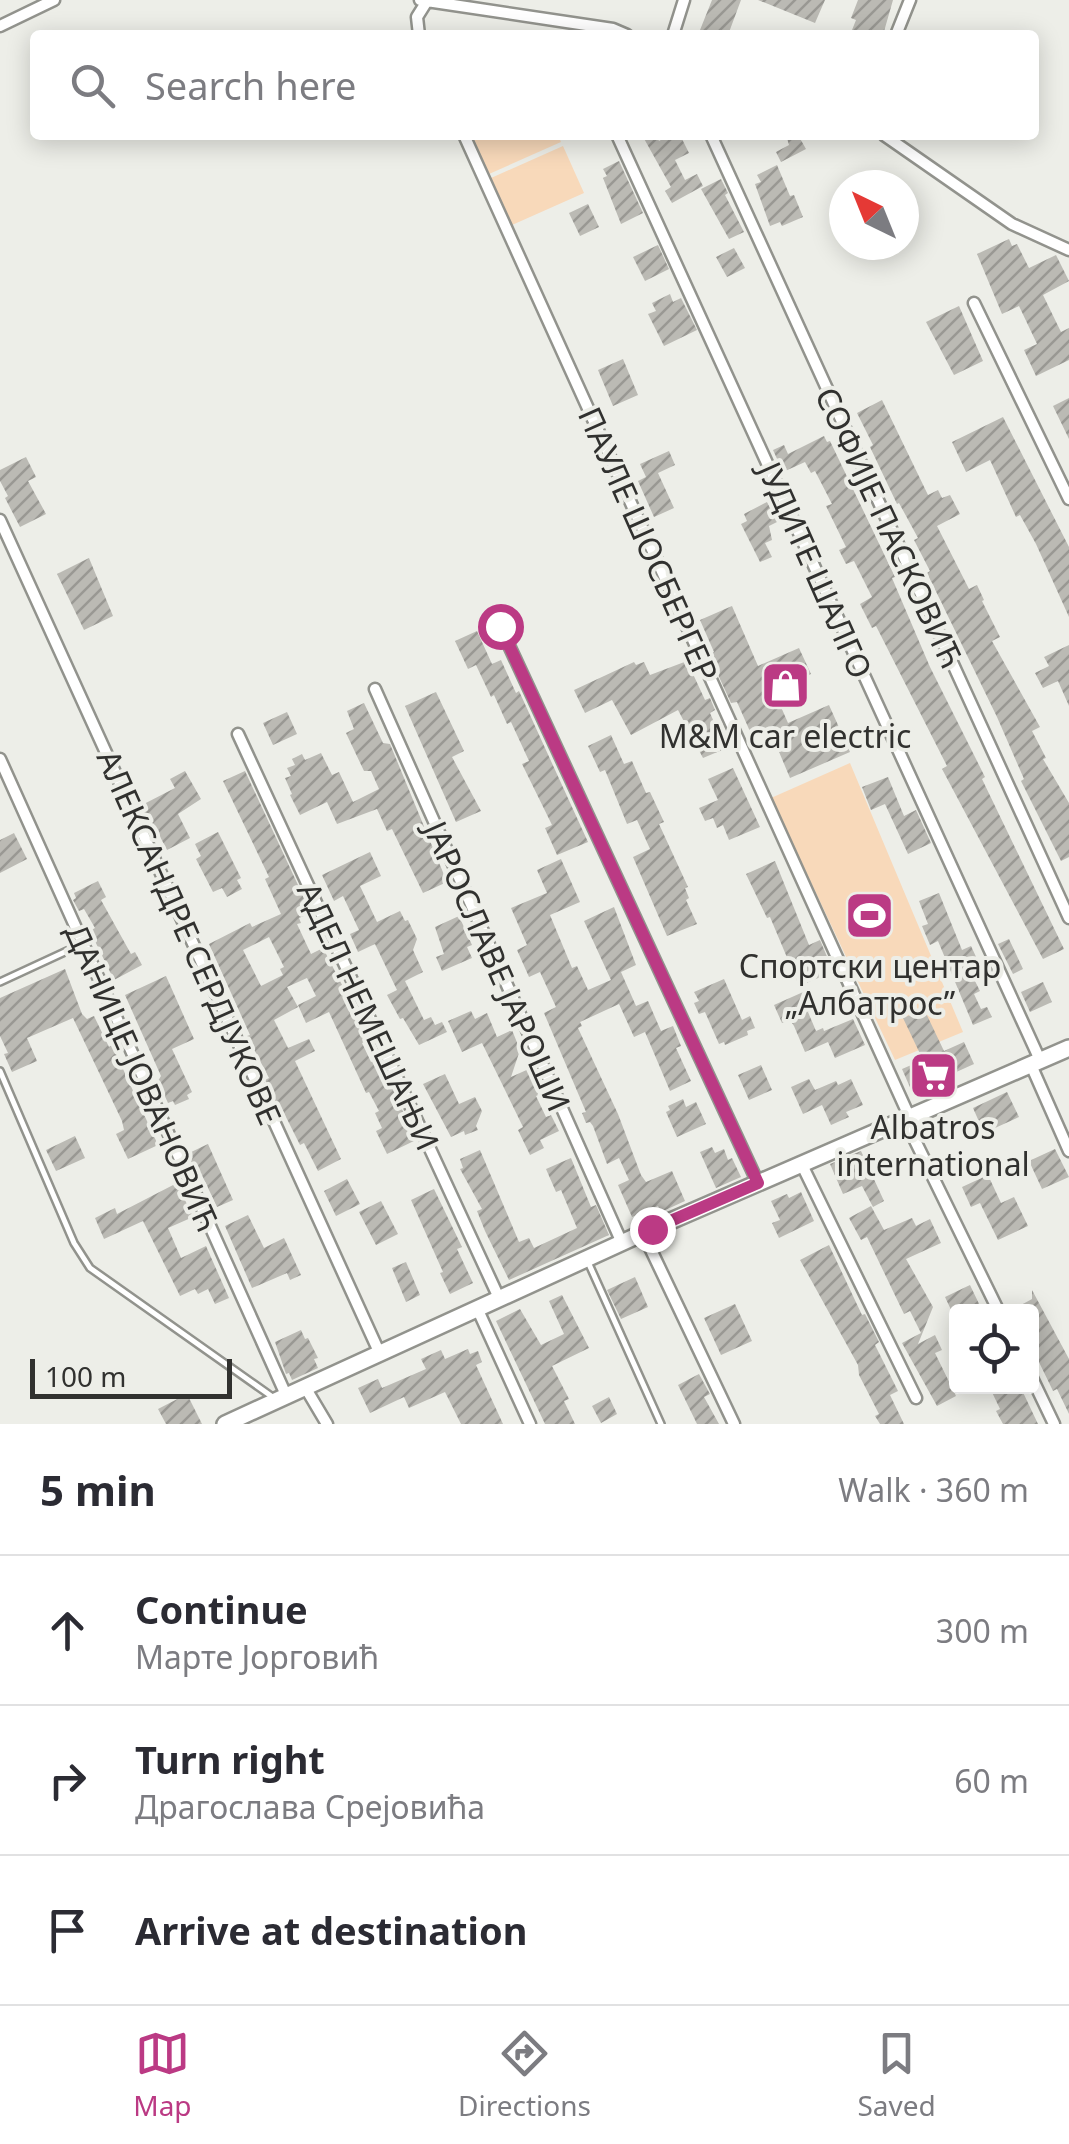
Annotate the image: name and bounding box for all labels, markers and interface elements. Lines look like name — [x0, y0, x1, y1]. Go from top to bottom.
search box — [30, 30, 1039, 140]
icon: search — [65, 58, 120, 113]
text: Search here — [145, 59, 356, 111]
north arrow — [829, 170, 919, 260]
street label: СОФИЈЕ ПАСКОВИЋ — [806, 380, 974, 674]
street label: ПАУЛЕ ШОСБЕРГЕР — [569, 400, 729, 688]
street label: ЈУДИТЕ ШАЛГО — [748, 452, 883, 685]
route start — [478, 604, 524, 650]
shop icon: M&M car electric — [759, 659, 811, 711]
place label: M&M car electric — [659, 714, 911, 757]
street label: АЛЕКСАНДРЕ СЕРДЈУКОВЕ — [88, 743, 292, 1131]
street label: ЈАРОСЛАВЕ ЈАРОШИ — [413, 811, 581, 1118]
street label: АДЕЛ НЕМЕШАЊИ — [288, 875, 450, 1157]
sports icon: Спортски центар „Албатрос” — [844, 889, 896, 941]
street label: ДАНИЦЕ ЈОВАНОВИЋ — [56, 917, 230, 1237]
place label: Спортски центар „Албатрос” — [739, 944, 1001, 1024]
supermarket icon: Albatros international — [907, 1050, 959, 1102]
place label: Albatros international — [836, 1105, 1030, 1185]
route end — [630, 1207, 676, 1253]
map controls — [949, 1304, 1039, 1394]
button: locate — [949, 1304, 1039, 1394]
scale bar — [30, 1354, 232, 1398]
text: 100 m — [45, 1357, 127, 1395]
text: 5 min — [40, 1461, 156, 1518]
text: Walk · 360 m — [838, 1468, 1029, 1511]
text: Continue — [135, 1583, 308, 1635]
icon: ahead — [40, 1603, 95, 1658]
text: 300 m — [936, 1609, 1029, 1652]
text: Марте Јорговић — [135, 1635, 379, 1678]
text: Turn right — [135, 1733, 325, 1785]
icon: right — [40, 1753, 95, 1808]
text: 60 m — [954, 1759, 1029, 1802]
text: Драгослава Срејовића — [135, 1785, 485, 1828]
icon: arrive — [40, 1903, 95, 1958]
text: Arrive at destination — [135, 1904, 527, 1956]
tab: Map — [133, 2026, 192, 2124]
tab: Directions — [458, 2026, 591, 2124]
tab: Saved — [857, 2026, 936, 2124]

